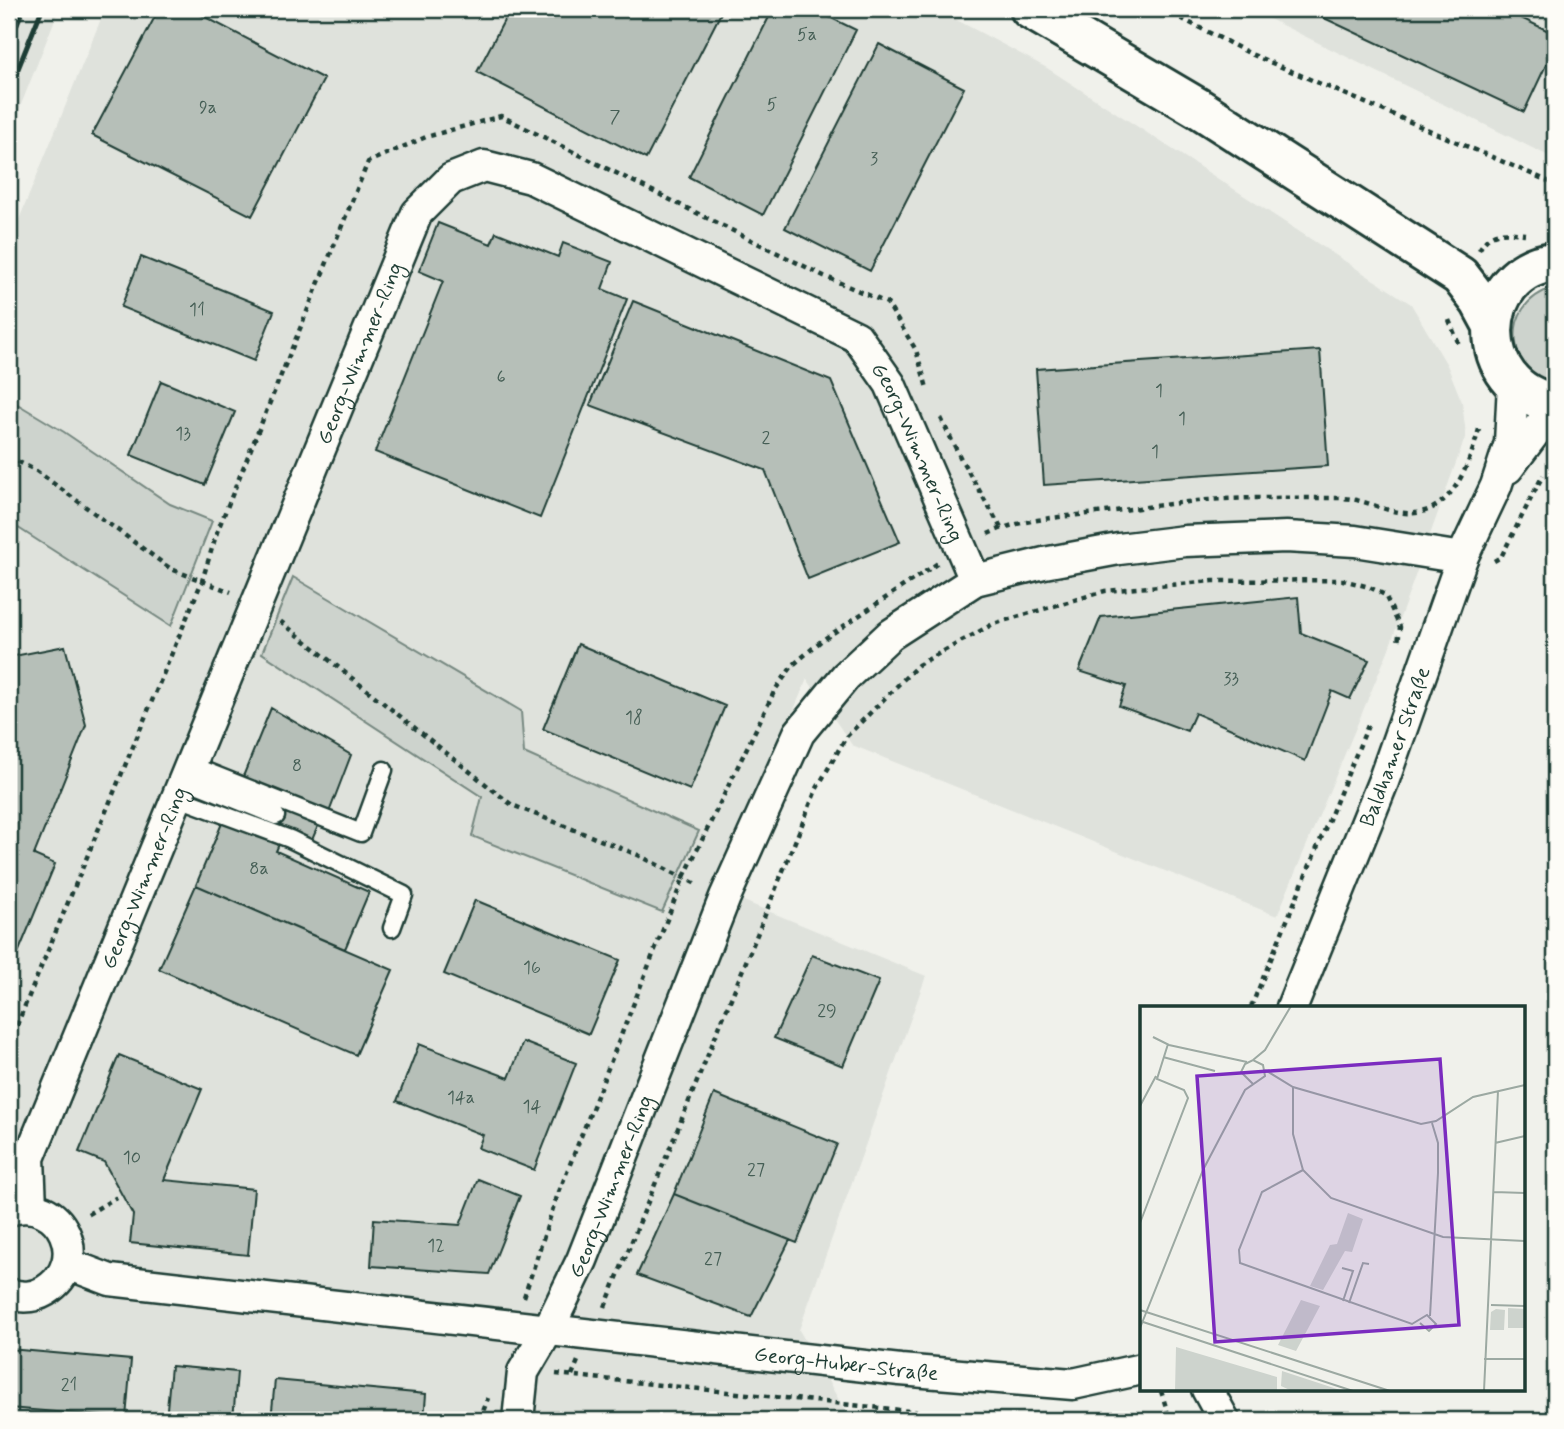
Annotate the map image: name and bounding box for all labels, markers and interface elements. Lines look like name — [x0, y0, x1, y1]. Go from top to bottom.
house number: 5a — [797, 23, 817, 47]
house number: 5 — [767, 93, 778, 117]
house number: 9a — [199, 96, 217, 120]
house number: 7 — [610, 105, 621, 129]
house number: 3 — [870, 147, 878, 171]
street label: Georg-Wimmer-Ring — [310, 258, 411, 449]
house number: 11 — [189, 298, 205, 322]
street label: Georg-Wimmer-Ring — [864, 357, 970, 547]
house number: 6 — [496, 365, 506, 389]
house number: 1 — [1155, 379, 1163, 403]
house number: 1 — [1178, 407, 1186, 431]
house number: 13 — [175, 422, 191, 446]
house number: 2 — [762, 426, 771, 450]
house number: 1 — [1151, 440, 1159, 464]
street label: Baldhamer Straße — [1353, 663, 1438, 831]
house number: 33 — [1223, 667, 1239, 691]
house number: 18 — [625, 706, 643, 730]
house number: 8 — [292, 754, 302, 778]
street label: Georg-Wimmer-Ring — [95, 783, 196, 973]
house number: 8a — [249, 857, 269, 881]
house number: 16 — [523, 956, 541, 980]
house number: 29 — [817, 999, 837, 1023]
inset map — [1140, 1006, 1526, 1390]
house number: 14a — [447, 1086, 475, 1110]
street label: Georg-Wimmer-Ring — [562, 1091, 661, 1283]
house number: 14 — [523, 1095, 542, 1119]
house number: 10 — [123, 1146, 141, 1170]
house number: 27 — [747, 1158, 765, 1182]
house number: 12 — [427, 1234, 445, 1258]
house number: 27 — [704, 1247, 722, 1271]
street label: Georg-Huber-Straße — [753, 1340, 939, 1388]
house number: 21 — [61, 1373, 77, 1397]

